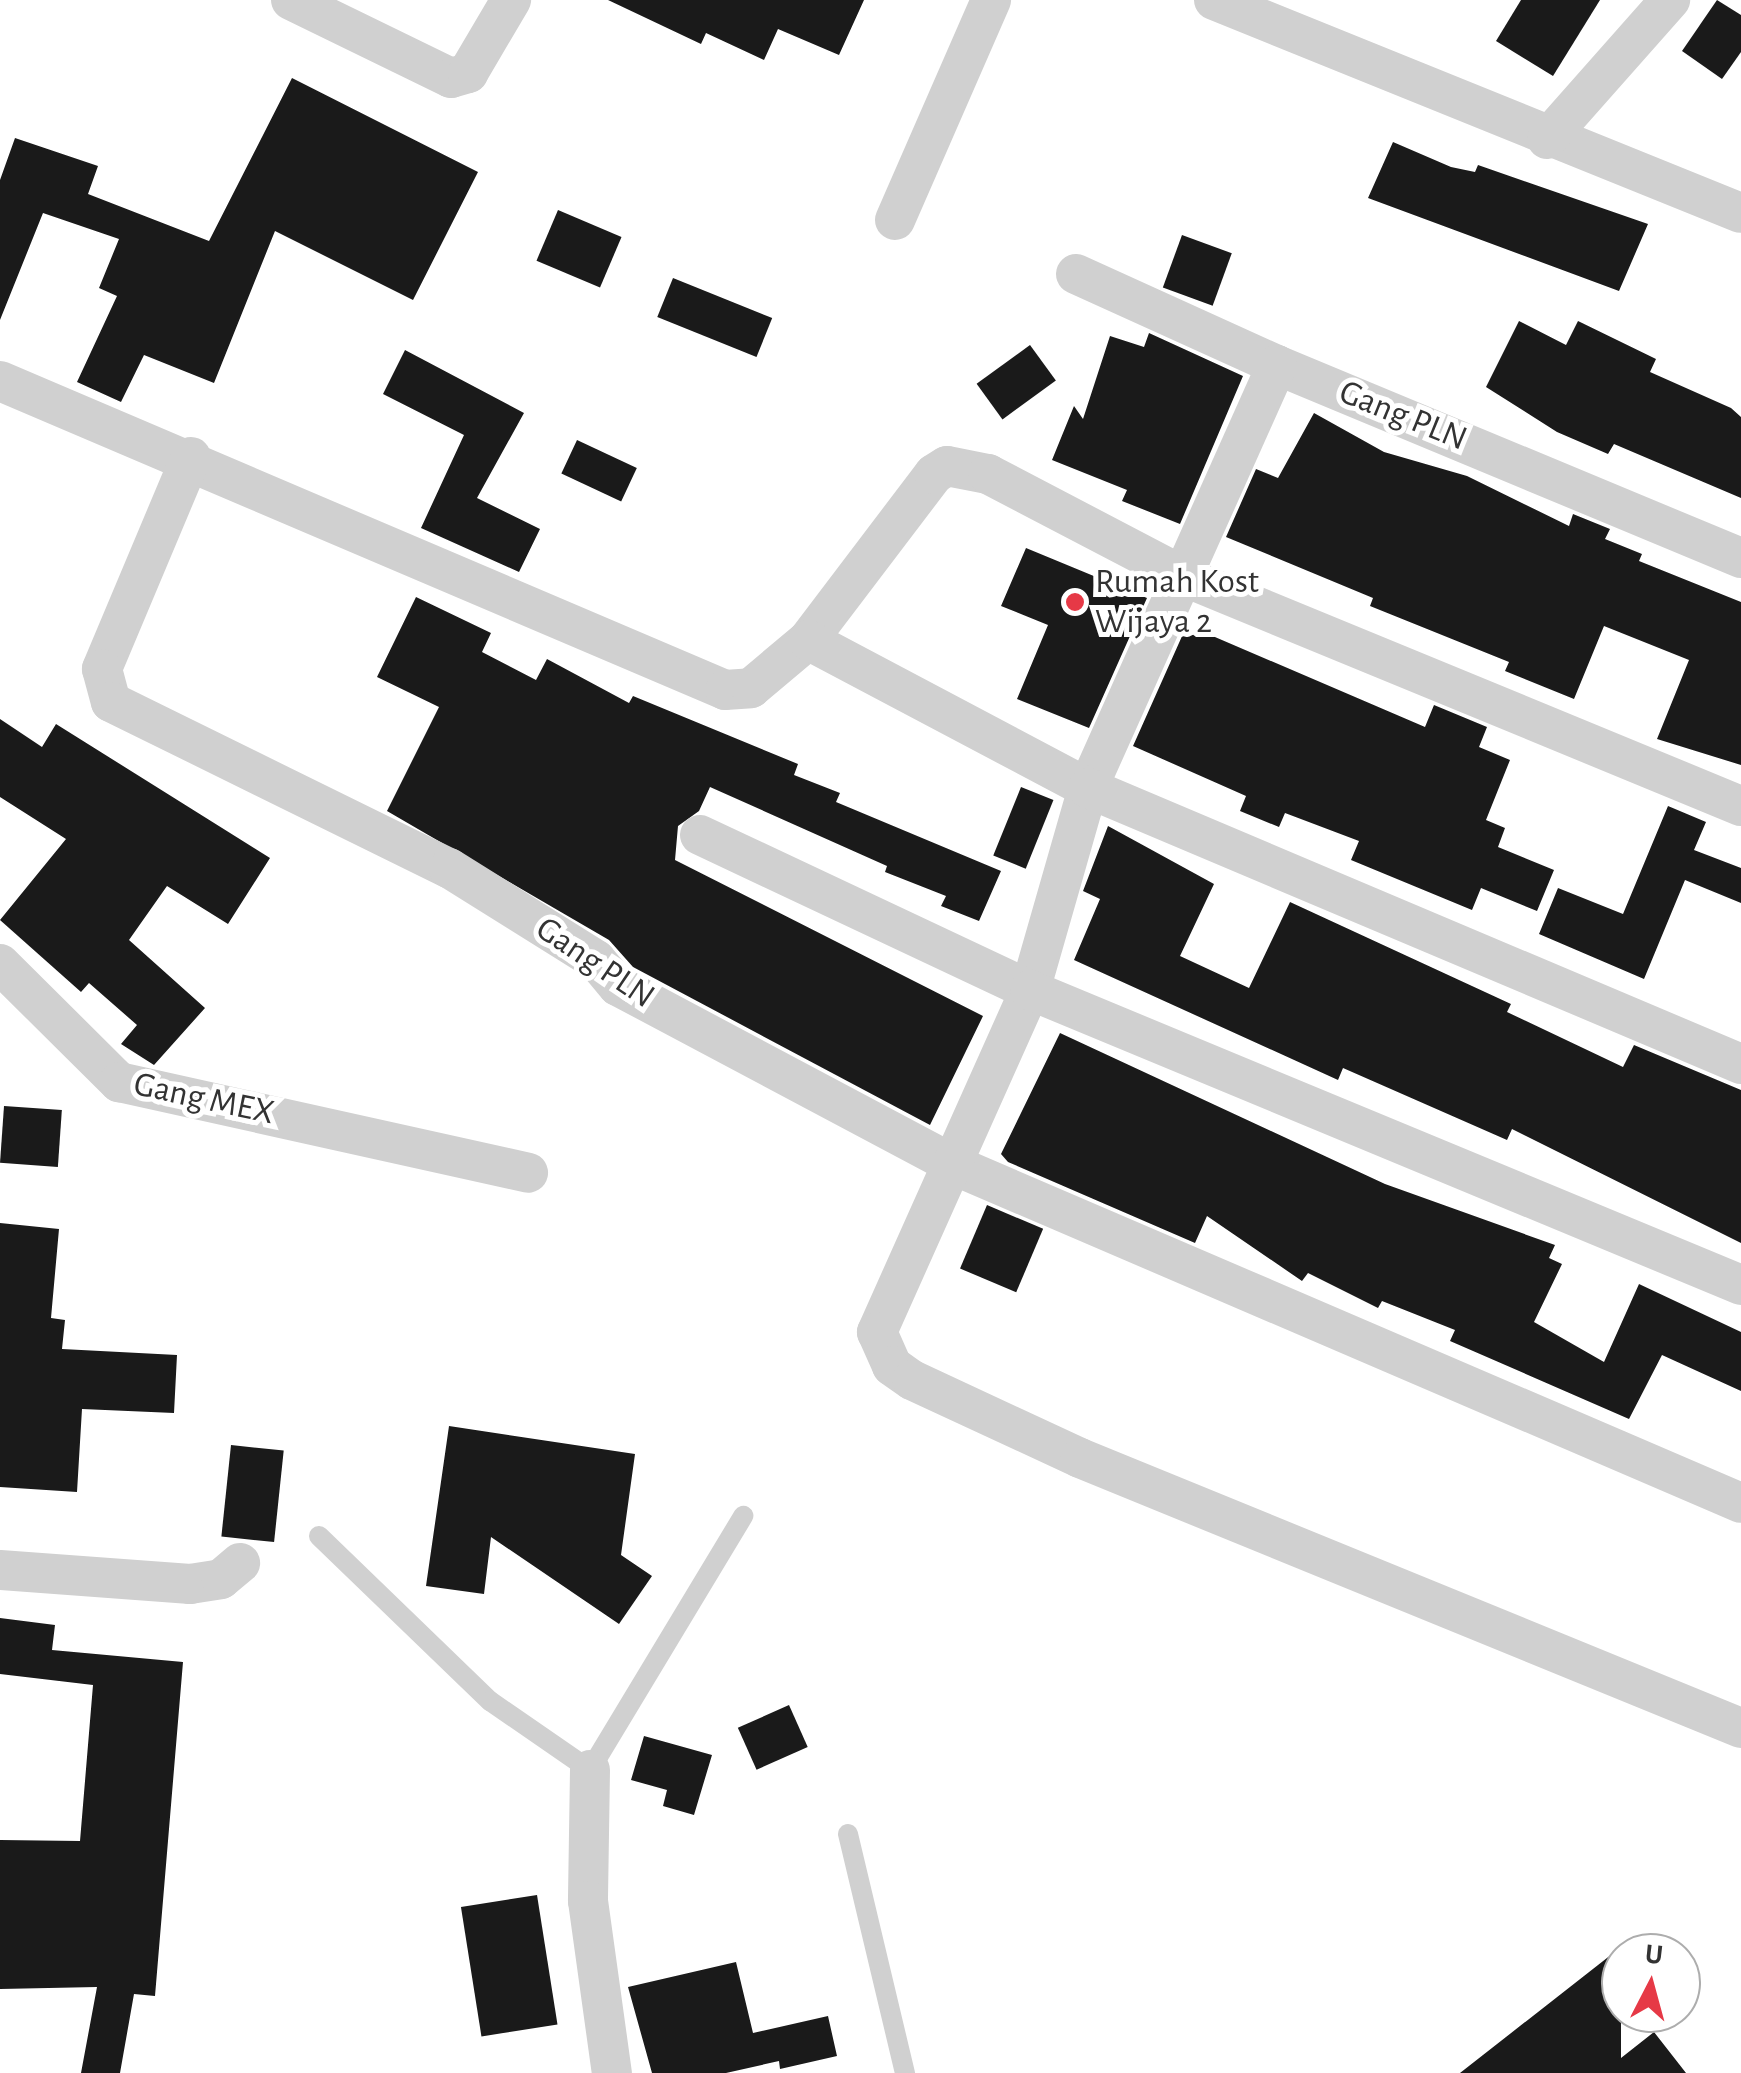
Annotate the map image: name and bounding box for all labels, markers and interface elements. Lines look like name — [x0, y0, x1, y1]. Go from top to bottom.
street label: Gang PLN — [1333, 371, 1473, 461]
place label: Rumah Kost Wijaya 2 — [1095, 561, 1259, 643]
marker: Rumah Kost Wijaya 2 — [1064, 591, 1086, 613]
street label: Gang PLN — [528, 908, 662, 1018]
street label: Gang MEX — [130, 1064, 278, 1134]
north arrow — [1601, 1933, 1701, 2033]
text: U — [1644, 1940, 1664, 1970]

